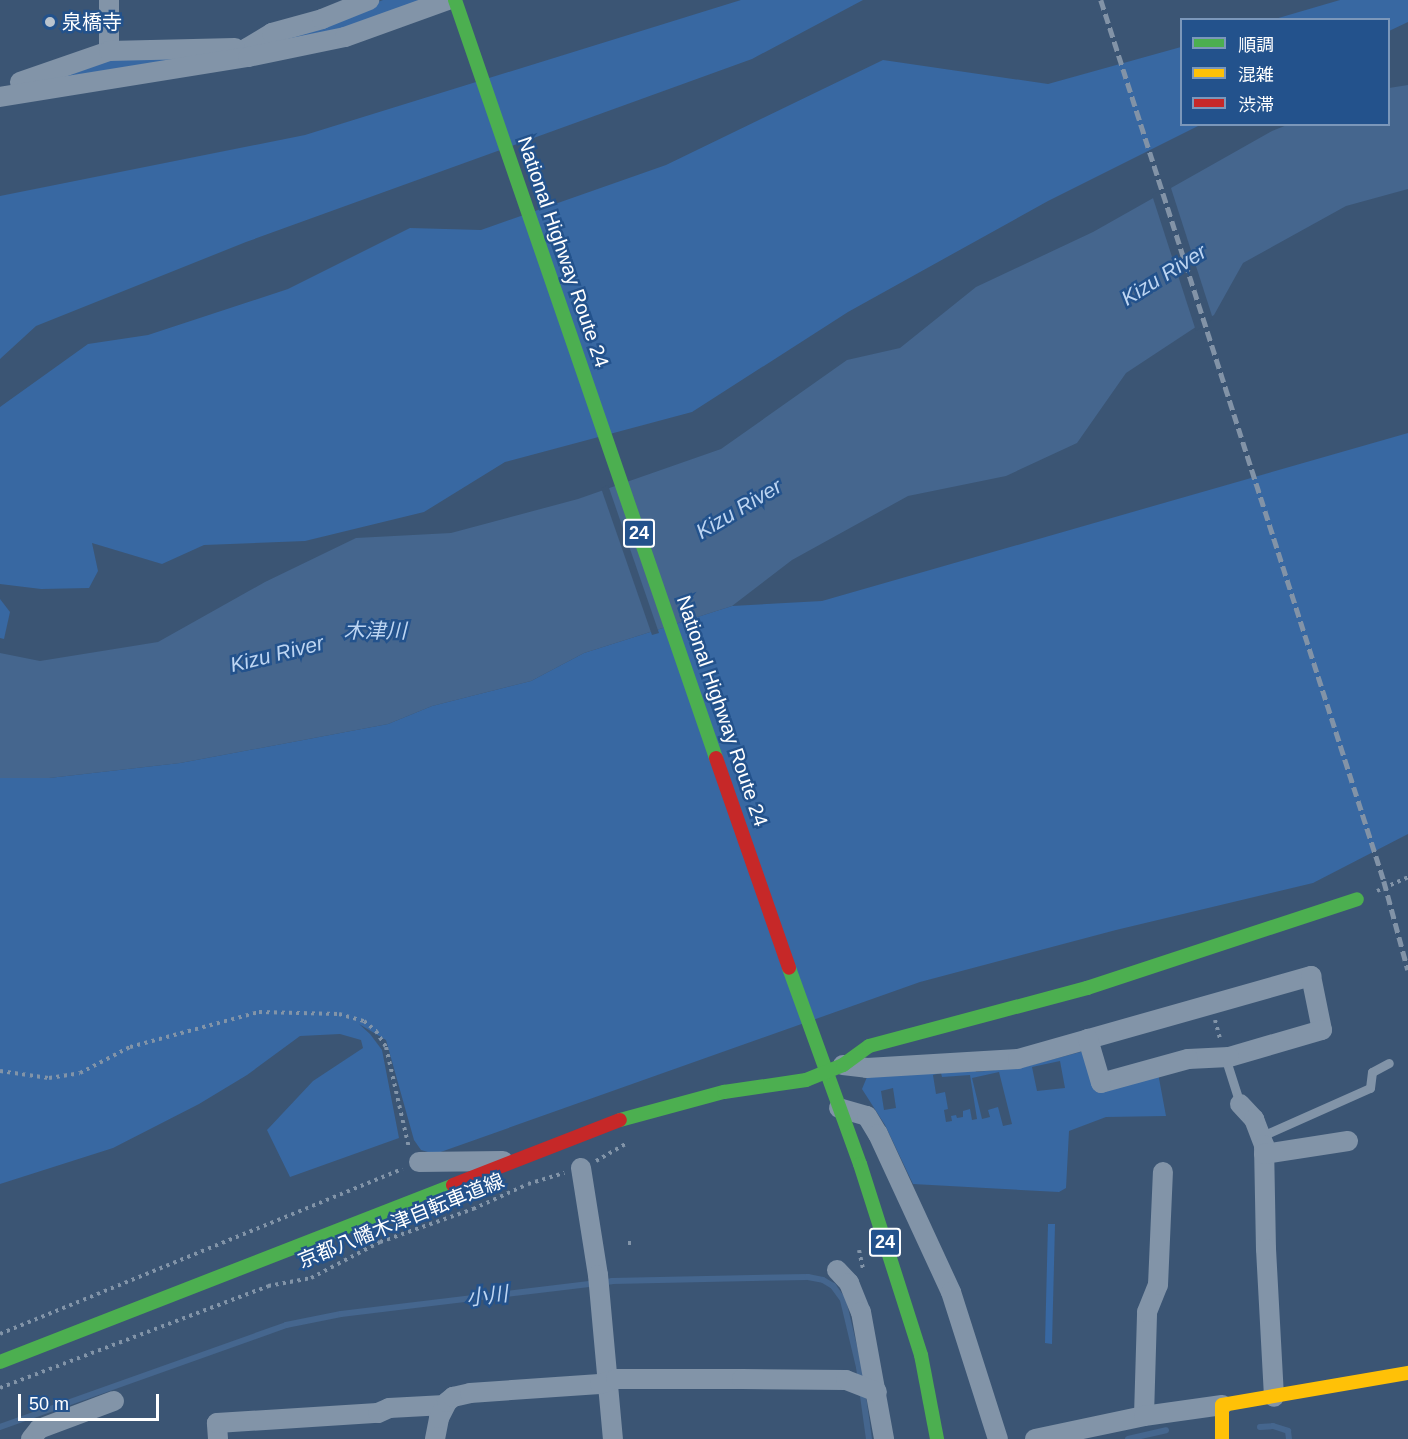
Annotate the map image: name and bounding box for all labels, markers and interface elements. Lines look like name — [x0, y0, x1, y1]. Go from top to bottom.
place label: 泉橋寺 — [62, 10, 122, 34]
marker: 泉橋寺 — [43, 15, 57, 29]
legend — [1180, 18, 1390, 126]
text: 順調 — [1238, 35, 1274, 55]
text: 混雑 — [1238, 65, 1274, 85]
text: 渋滞 — [1238, 95, 1274, 115]
street label: National Highway Route 24 — [512, 134, 614, 370]
water label: Kizu River — [1117, 239, 1211, 311]
water label: Kizu River — [691, 474, 787, 544]
road number: 24 — [622, 518, 656, 548]
street label: National Highway Route 24 — [671, 593, 773, 829]
water label: 木津川 — [344, 618, 406, 644]
water label: Kizu River — [228, 630, 326, 678]
street label: 京都八幡木津自転車道線 — [295, 1169, 507, 1273]
road number: 24 — [868, 1227, 902, 1257]
water label: 小川 — [465, 1281, 509, 1311]
scale bar — [21, 1382, 162, 1420]
text: 50 m — [29, 1394, 69, 1414]

